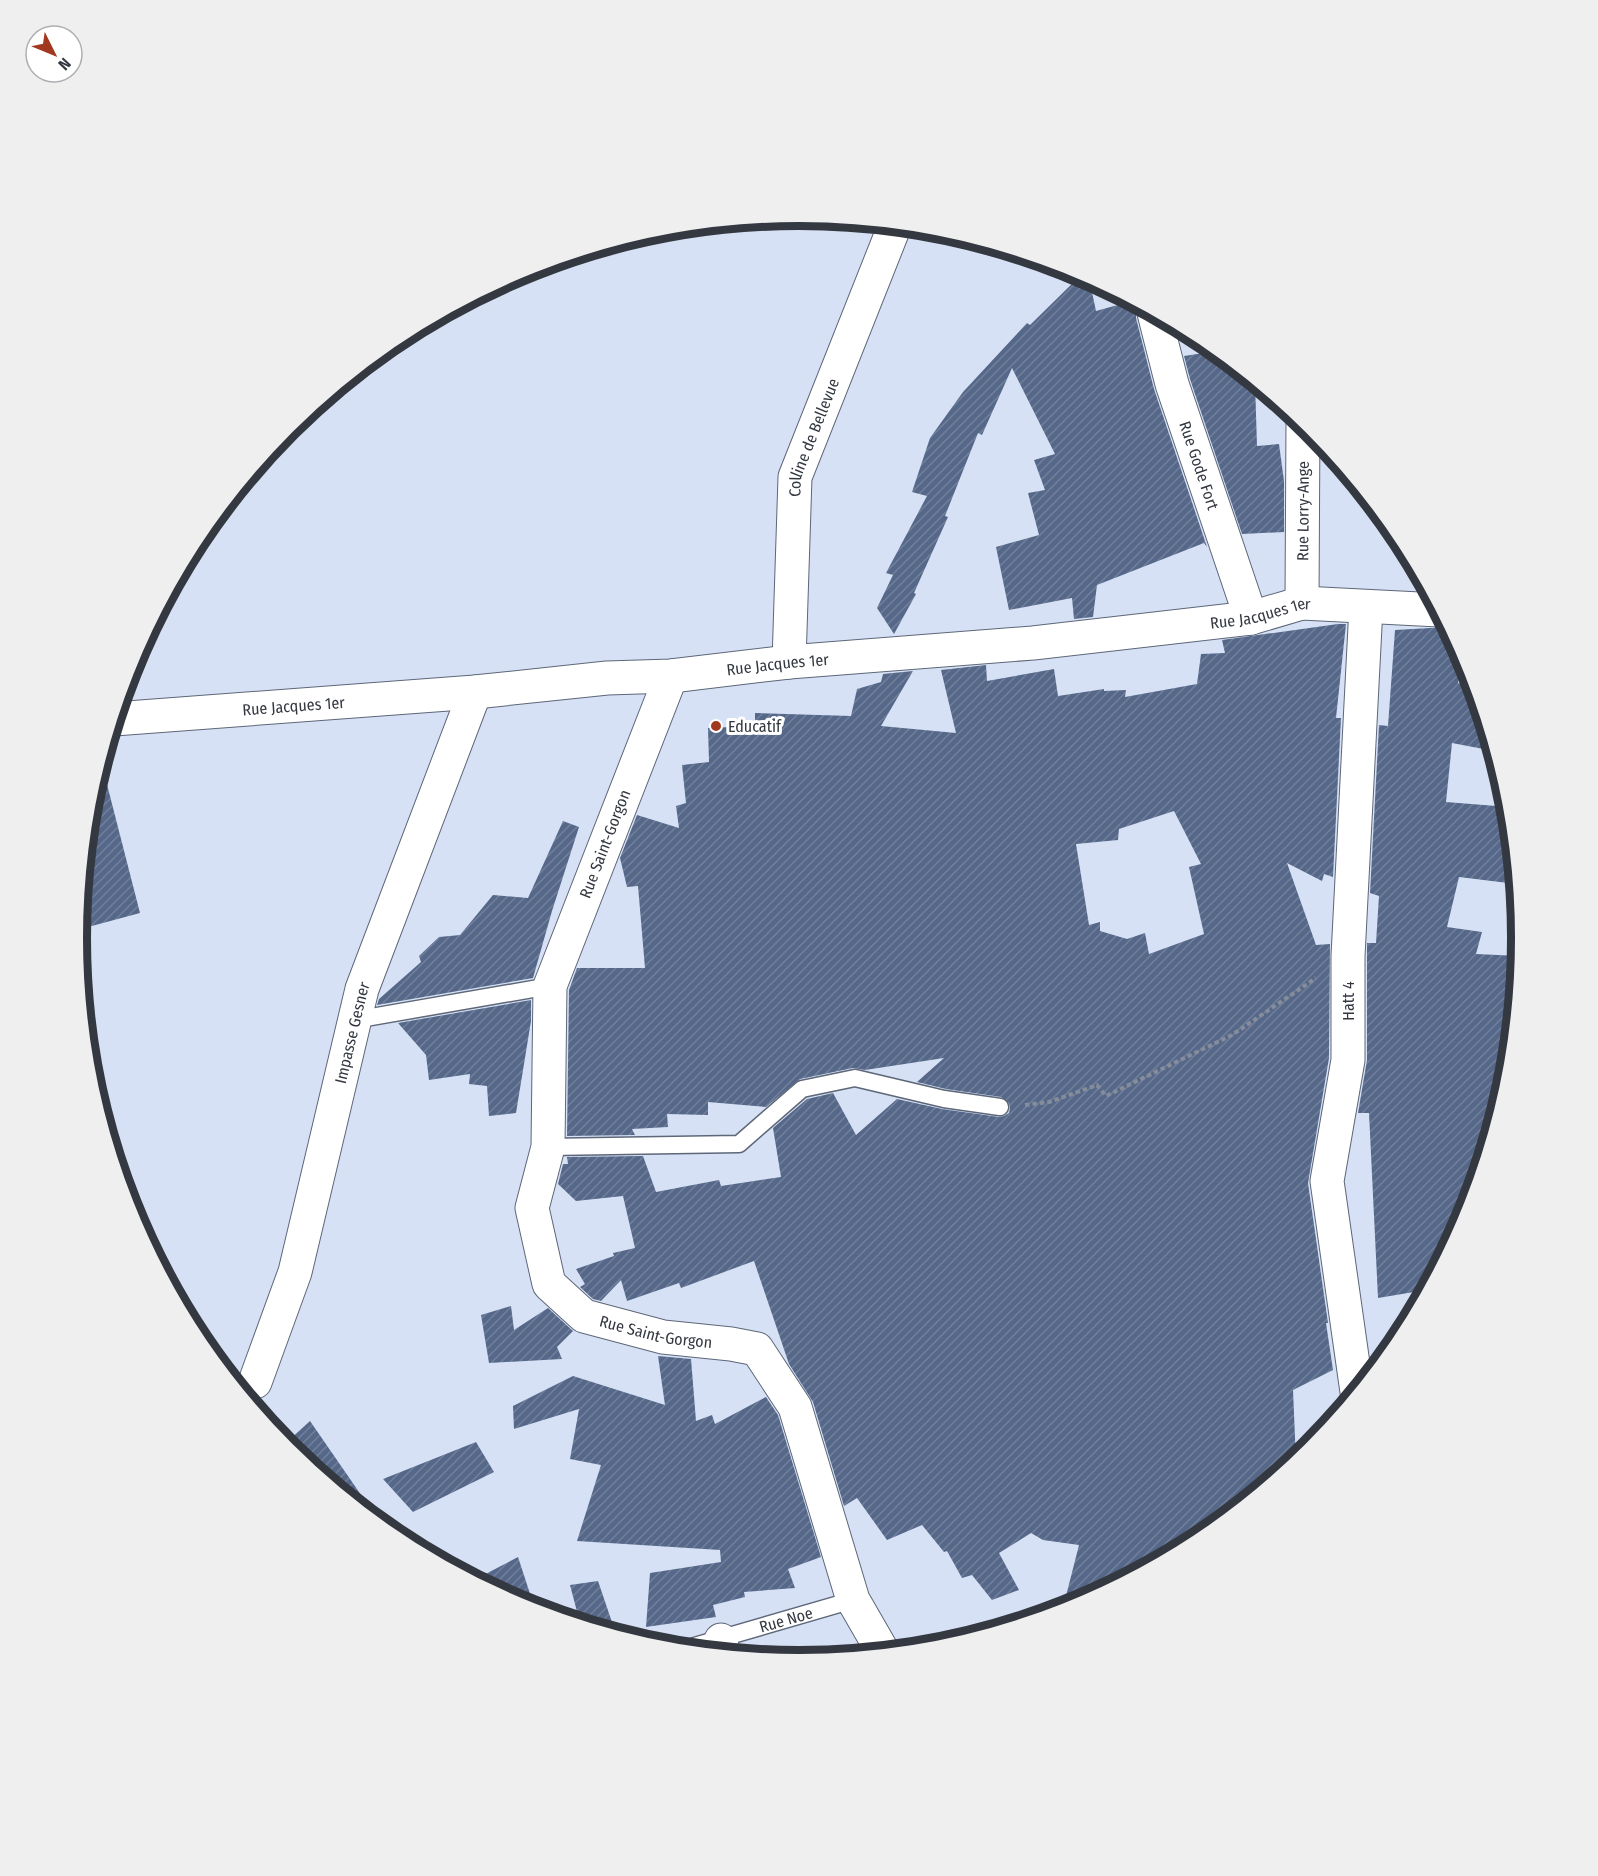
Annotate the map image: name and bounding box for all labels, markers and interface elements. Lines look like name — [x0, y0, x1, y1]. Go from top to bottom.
north arrow — [24, 24, 84, 84]
text: N — [54, 54, 75, 74]
street label: Colline de Bellevue — [785, 375, 843, 497]
street label: Rue Gode Fort — [1176, 418, 1223, 513]
street label: Rue Lorry-Ange — [1293, 461, 1312, 561]
street label: Rue Jacques 1er — [1209, 593, 1311, 632]
street label: Rue Jacques 1er — [725, 649, 830, 679]
street label: Rue Jacques 1er — [242, 692, 346, 719]
place label: Educatif — [728, 717, 782, 736]
marker: Educatif — [709, 719, 723, 733]
street label: Rue Saint-Gorgon — [576, 787, 634, 901]
street label: Impasse Gesner — [330, 979, 374, 1085]
street label: Hatt 4 — [1339, 981, 1358, 1021]
street label: Rue Saint-Gorgon — [598, 1311, 713, 1352]
street label: Rue Noe — [757, 1603, 815, 1636]

